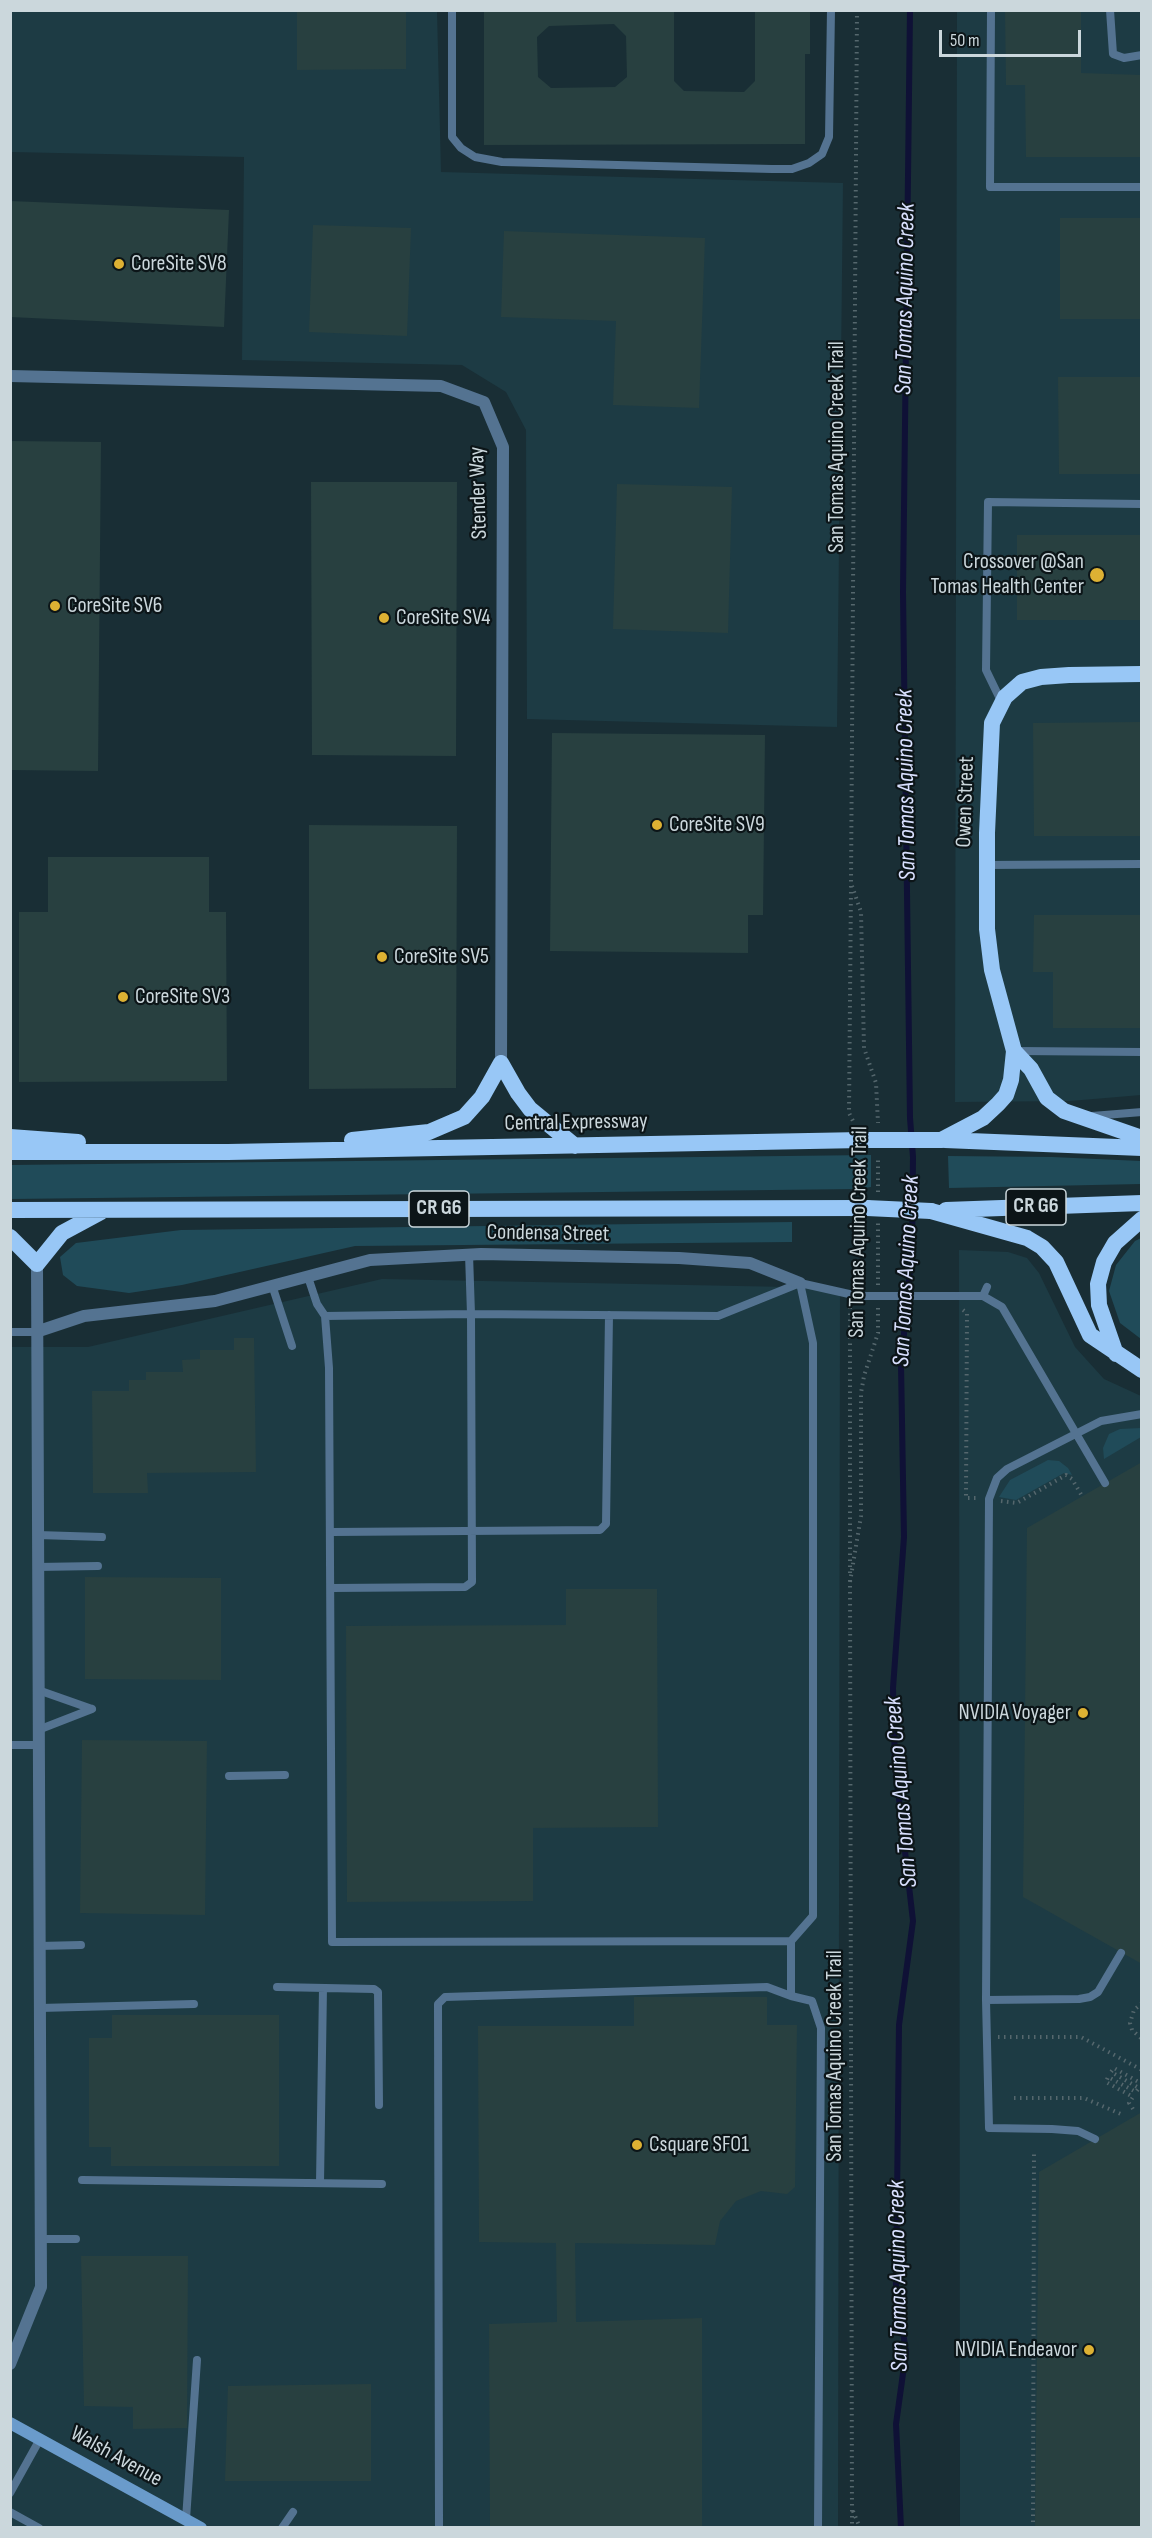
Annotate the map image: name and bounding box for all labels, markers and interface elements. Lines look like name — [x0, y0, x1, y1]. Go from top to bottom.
scale bar — [942, 18, 1084, 56]
text: 50 m — [950, 30, 980, 51]
water label: San Tomas Aquino Creek — [890, 203, 922, 395]
place label: CoreSite SV8 — [131, 251, 227, 277]
marker: CoreSite SV8 — [112, 257, 126, 271]
street label: San Tomas Aquino Creek Trail — [824, 341, 850, 553]
street label: Stender Way — [464, 446, 494, 540]
place label: Crossover @San Tomas Health Center — [931, 549, 1084, 600]
marker: Crossover @San Tomas Health Center — [1088, 566, 1106, 584]
place label: CoreSite SV6 — [67, 593, 163, 619]
marker: CoreSite SV6 — [48, 599, 62, 613]
place label: CoreSite SV4 — [396, 605, 490, 631]
marker: CoreSite SV4 — [377, 611, 391, 625]
water label: San Tomas Aquino Creek — [891, 689, 923, 881]
street label: Owen Street — [951, 756, 981, 848]
place label: CoreSite SV9 — [669, 812, 765, 838]
marker: CoreSite SV9 — [650, 818, 664, 832]
place label: CoreSite SV5 — [394, 944, 489, 970]
marker: CoreSite SV5 — [375, 950, 389, 964]
place label: CoreSite SV3 — [135, 984, 230, 1010]
marker: CoreSite SV3 — [116, 990, 130, 1004]
street label: Central Expressway — [504, 1109, 648, 1137]
street label: San Tomas Aquino Creek Trail — [844, 1126, 874, 1338]
water label: San Tomas Aquino Creek — [888, 1175, 926, 1367]
road number: CR G6 — [1006, 1189, 1066, 1225]
road number: CR G6 — [409, 1191, 469, 1227]
street label: Condensa Street — [486, 1220, 610, 1248]
water label: San Tomas Aquino Creek — [879, 1695, 925, 1889]
place label: NVIDIA Voyager — [959, 1700, 1071, 1726]
marker: NVIDIA Voyager — [1076, 1706, 1090, 1720]
street label: San Tomas Aquino Creek Trail — [822, 1950, 848, 2162]
place label: Csquare SFO1 — [649, 2132, 749, 2158]
marker: Csquare SFO1 — [630, 2138, 644, 2152]
water label: San Tomas Aquino Creek — [883, 2180, 915, 2372]
place label: NVIDIA Endeavor — [955, 2337, 1077, 2363]
marker: NVIDIA Endeavor — [1082, 2343, 1096, 2357]
street label: Walsh Avenue — [65, 2421, 167, 2493]

